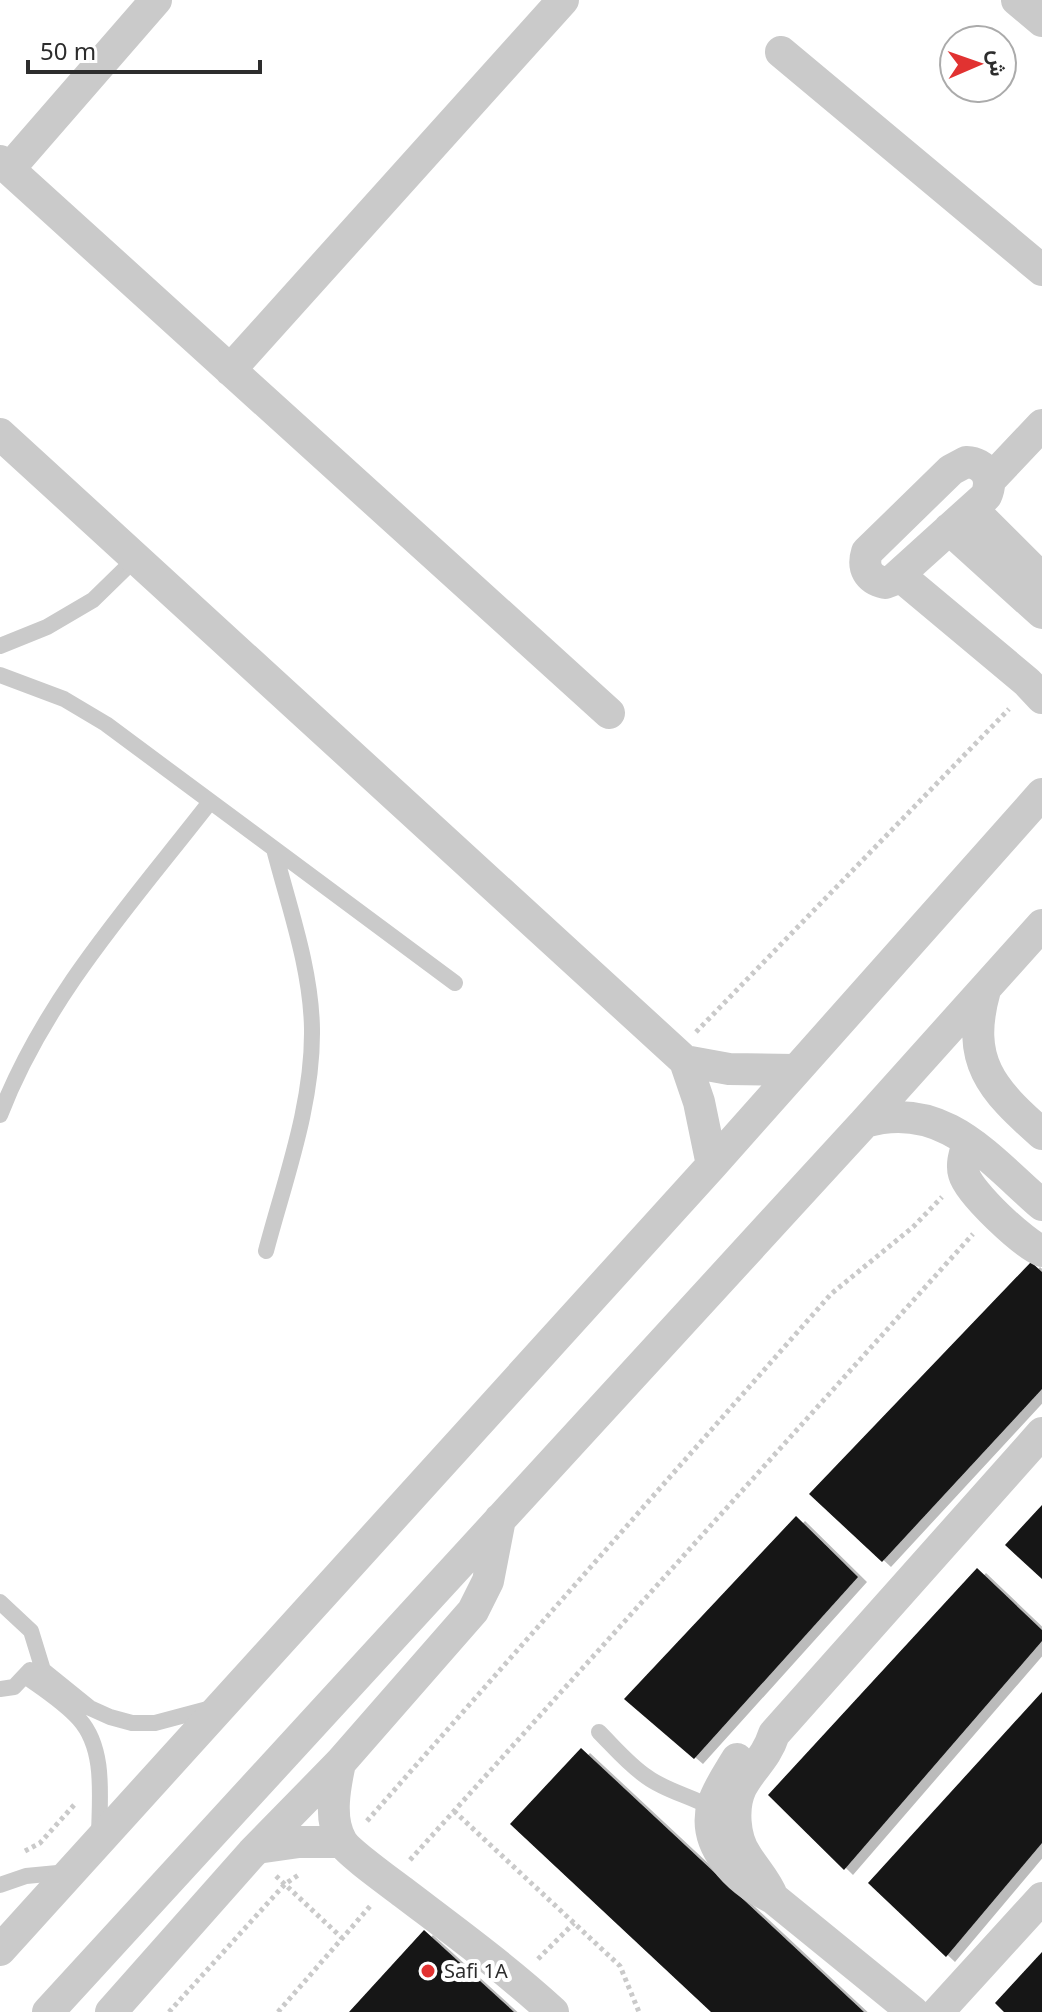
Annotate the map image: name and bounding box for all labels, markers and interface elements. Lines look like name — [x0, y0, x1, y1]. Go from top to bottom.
scale bar — [28, 24, 260, 74]
north arrow — [938, 24, 1018, 104]
text: 50 m — [40, 34, 96, 67]
text: ش — [984, 50, 1014, 77]
place label: Safi 1A — [444, 1957, 508, 1984]
marker: Safi 1A — [419, 1962, 437, 1980]

